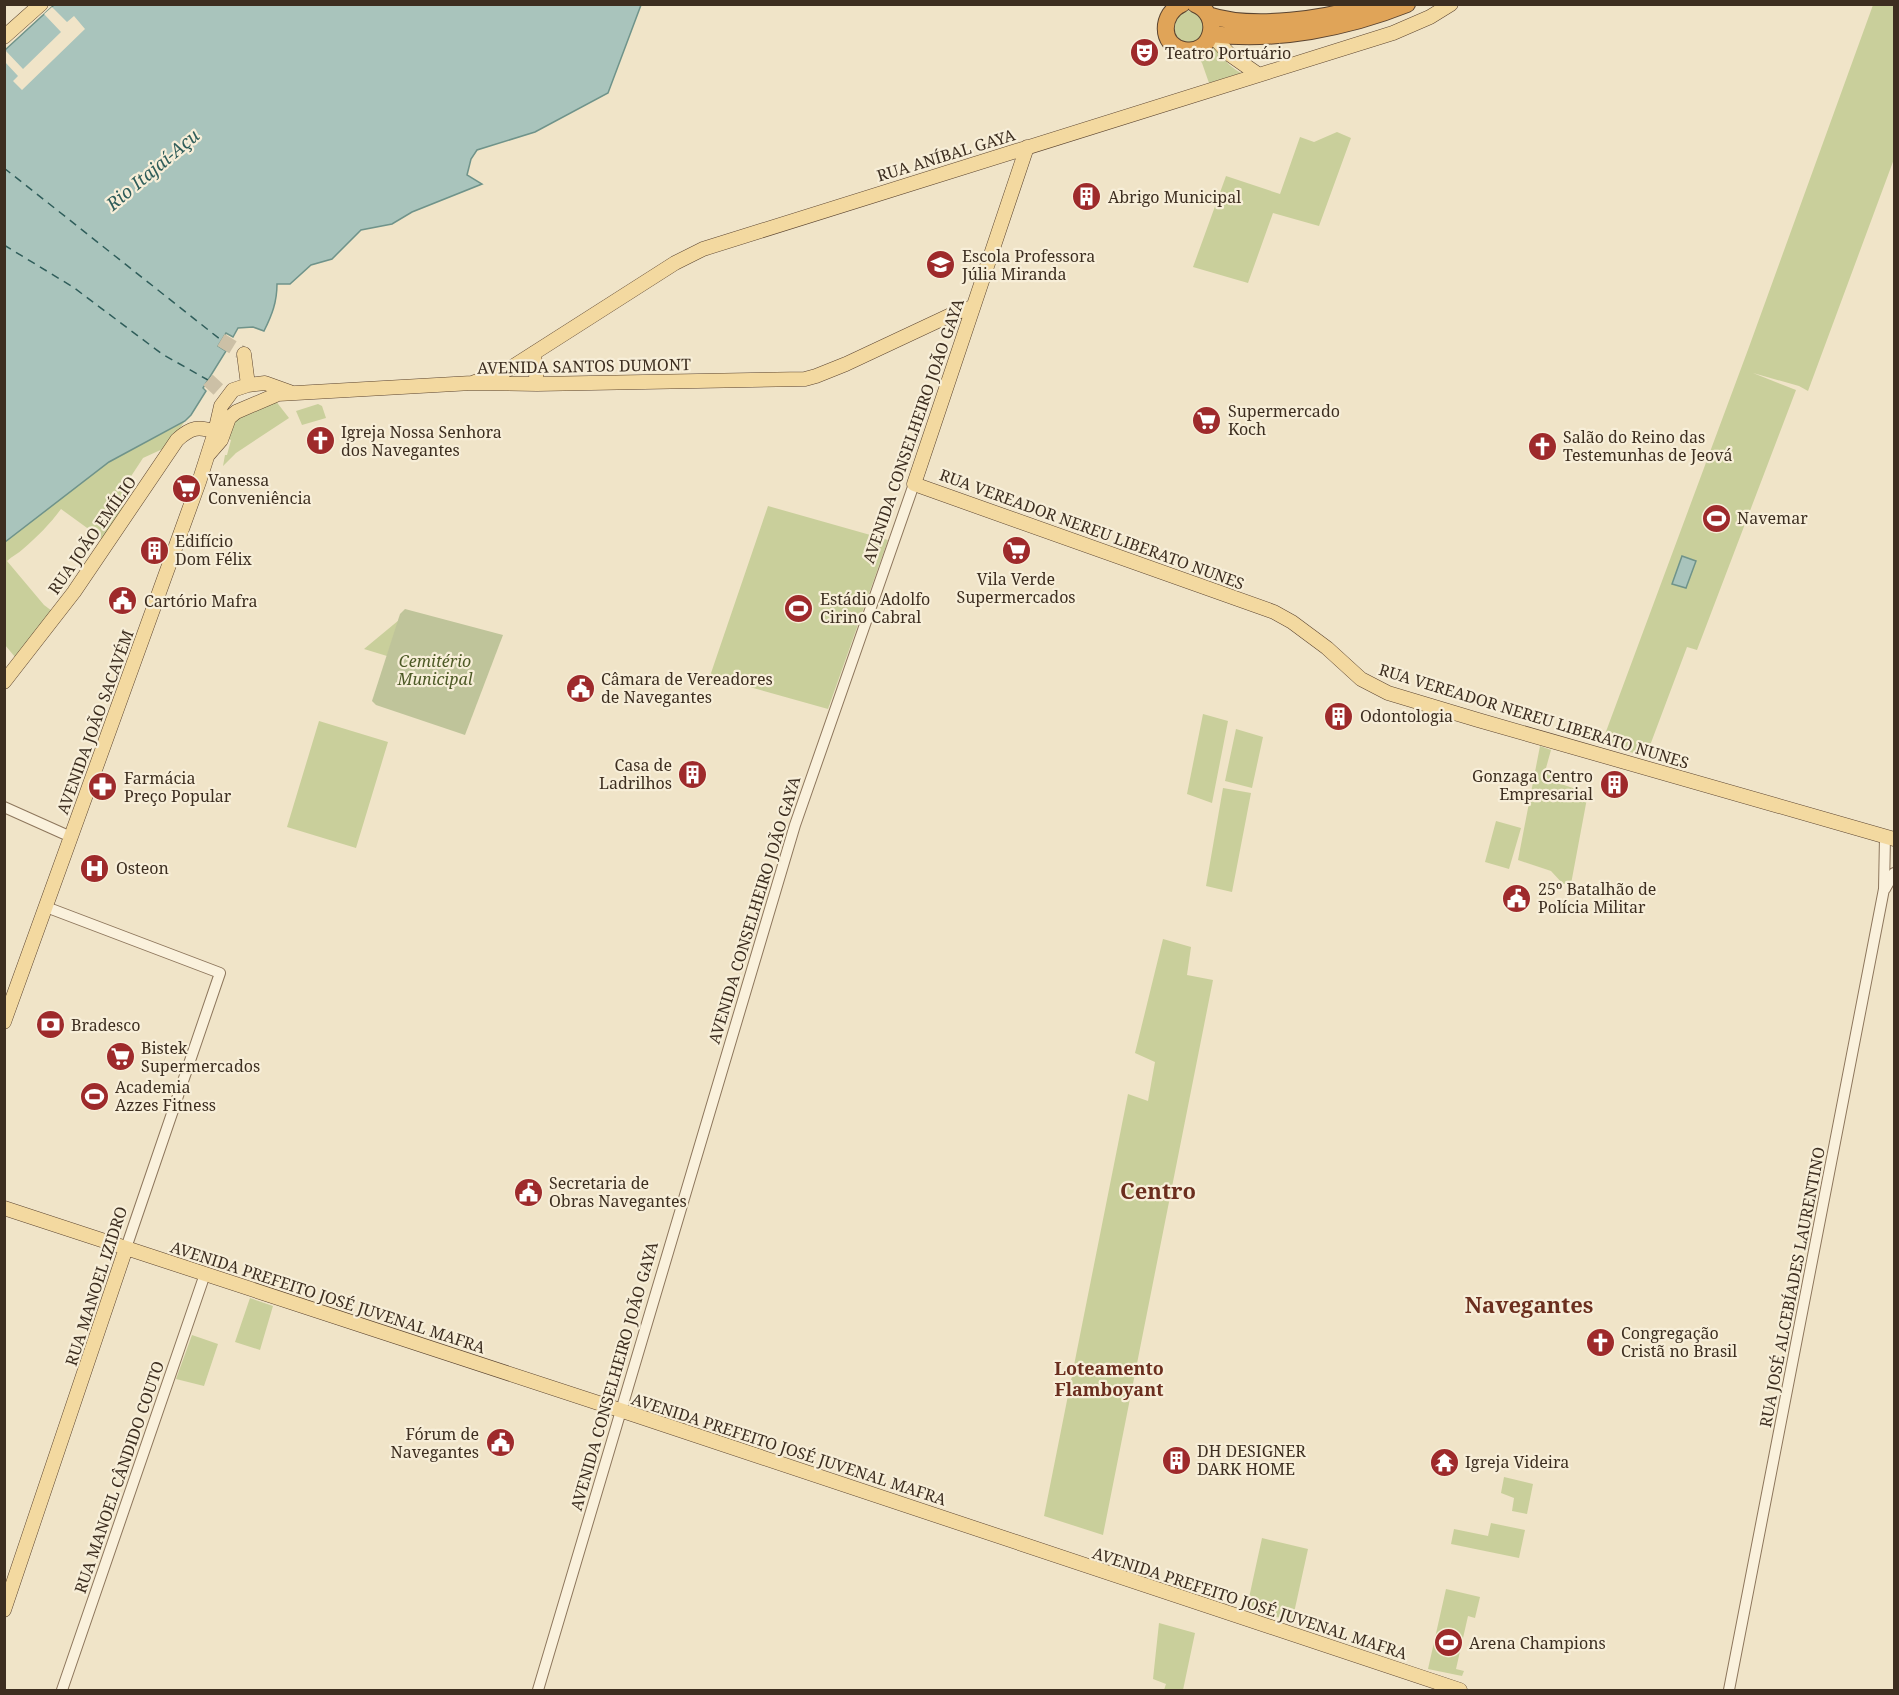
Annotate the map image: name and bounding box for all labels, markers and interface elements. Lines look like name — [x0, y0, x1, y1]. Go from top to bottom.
theatre icon: Teatro Portuário — [1128, 37, 1160, 69]
place label: Teatro Portuário — [1165, 42, 1291, 64]
water label: Rio Itajaí-Açu — [100, 123, 204, 216]
street label: RUA ANÍBAL GAYA — [874, 123, 1019, 187]
building icon: Abrigo Municipal — [1071, 181, 1103, 213]
place label: Abrigo Municipal — [1108, 186, 1241, 208]
place label: Escola Professora Júlia Miranda — [961, 245, 1095, 285]
school or university icon: Escola Professora Júlia Miranda — [925, 249, 957, 281]
street label: AVENIDA CONSELHEIRO JOÃO GAYA — [857, 295, 969, 566]
street label: AVENIDA SANTOS DUMONT — [477, 353, 691, 379]
place label: Supermercado Koch — [1228, 400, 1340, 440]
supermarket icon: Supermercado Koch — [1191, 404, 1223, 436]
place label: Igreja Nossa Senhora dos Navegantes — [341, 421, 502, 461]
church icon: Igreja Nossa Senhora dos Navegantes — [304, 425, 336, 457]
place label: Salão do Reino das Testemunhas de Jeová — [1563, 426, 1732, 466]
church icon: Salão do Reino das Testemunhas de Jeová — [1526, 430, 1558, 462]
street label: RUA VEREADOR NEREU LIBERATO NUNES — [936, 463, 1248, 595]
place label: Vanessa Conveniência — [208, 469, 312, 509]
street label: RUA JOÃO EMÍLIO — [43, 471, 141, 599]
supermarket icon: Vanessa Conveniência — [171, 473, 203, 505]
sports icon: Navemar — [1700, 502, 1732, 534]
place label: Navemar — [1737, 507, 1808, 529]
place label: Edifício Dom Félix — [175, 530, 253, 570]
building icon: Edifício Dom Félix — [138, 534, 170, 566]
supermarket icon: Vila Verde Supermercados — [1000, 535, 1032, 567]
place label: Vila Verde Supermercados — [956, 568, 1076, 608]
public building icon: Cartório Mafra — [107, 585, 139, 617]
place label: Estádio Adolfo Cirino Cabral — [820, 588, 930, 628]
place label: Cartório Mafra — [144, 590, 257, 612]
sports icon: Estádio Adolfo Cirino Cabral — [783, 592, 815, 624]
street label: AVENIDA JOÃO SACAVÉM — [51, 627, 139, 817]
park label: Cemitério Municipal — [396, 650, 473, 690]
street label: RUA VEREADOR NEREU LIBERATO NUNES — [1376, 658, 1692, 774]
place label: Câmara de Vereadores de Navegantes — [601, 668, 773, 708]
public building icon: Câmara de Vereadores de Navegantes — [564, 672, 596, 704]
building icon: Odontologia — [1323, 700, 1355, 732]
place label: Odontologia — [1360, 705, 1453, 727]
place label: Casa de Ladrilhos — [599, 754, 672, 794]
building icon: Casa de Ladrilhos — [677, 758, 709, 790]
place label: Gonzaga Centro Empresarial — [1472, 765, 1593, 805]
place label: Farmácia Preço Popular — [124, 767, 232, 807]
building icon: Gonzaga Centro Empresarial — [1598, 769, 1630, 801]
pharmacy icon: Farmácia Preço Popular — [87, 771, 119, 803]
street label: AVENIDA CONSELHEIRO JOÃO GAYA — [703, 773, 805, 1047]
hospital icon: Osteon — [79, 852, 111, 884]
place label: Osteon — [116, 857, 169, 879]
place label: 25º Batalhão de Polícia Militar — [1538, 878, 1656, 918]
public building icon: 25º Batalhão de Polícia Militar — [1501, 882, 1533, 914]
bank icon: Bradesco — [34, 1009, 66, 1041]
place label: Bradesco — [71, 1014, 140, 1036]
place label: Bistek Supermercados — [141, 1037, 260, 1077]
supermarket icon: Bistek Supermercados — [104, 1041, 136, 1073]
place label: Academia Azzes Fitness — [115, 1076, 216, 1116]
sports icon: Academia Azzes Fitness — [78, 1080, 110, 1112]
street label: RUA JOSÉ ALCEBÍADES LAURENTINO — [1754, 1145, 1830, 1429]
place label: Secretaria de Obras Navegantes — [549, 1172, 687, 1212]
district label: Centro — [1120, 1175, 1196, 1205]
public building icon: Secretaria de Obras Navegantes — [512, 1176, 544, 1208]
street label: RUA MANOEL IZIDRO — [60, 1204, 132, 1368]
street label: AVENIDA PREFEITO JOSÉ JUVENAL MAFRA — [168, 1236, 489, 1359]
street label: AVENIDA CONSELHEIRO JOÃO GAYA — [565, 1238, 663, 1513]
district label: Navegantes — [1465, 1289, 1593, 1319]
place label: Congregação Cristã no Brasil — [1621, 1322, 1737, 1362]
church icon: Congregação Cristã no Brasil — [1584, 1326, 1616, 1358]
district label: Loteamento Flamboyant — [1054, 1356, 1164, 1401]
street label: RUA MANOEL CÂNDIDO COUTO — [69, 1358, 169, 1596]
street label: AVENIDA PREFEITO JOSÉ JUVENAL MAFRA — [629, 1388, 950, 1511]
place label: Fórum de Navegantes — [391, 1423, 479, 1463]
public building icon: Fórum de Navegantes — [484, 1427, 516, 1459]
place label: DH DESIGNER DARK HOME — [1197, 1440, 1306, 1480]
building icon: DH DESIGNER DARK HOME — [1160, 1444, 1192, 1476]
temple icon: Igreja Videira — [1428, 1446, 1460, 1478]
place label: Igreja Videira — [1465, 1451, 1569, 1473]
street label: AVENIDA PREFEITO JOSÉ JUVENAL MAFRA — [1090, 1542, 1411, 1665]
sports icon: Arena Champions — [1432, 1627, 1464, 1659]
place label: Arena Champions — [1469, 1632, 1606, 1654]

